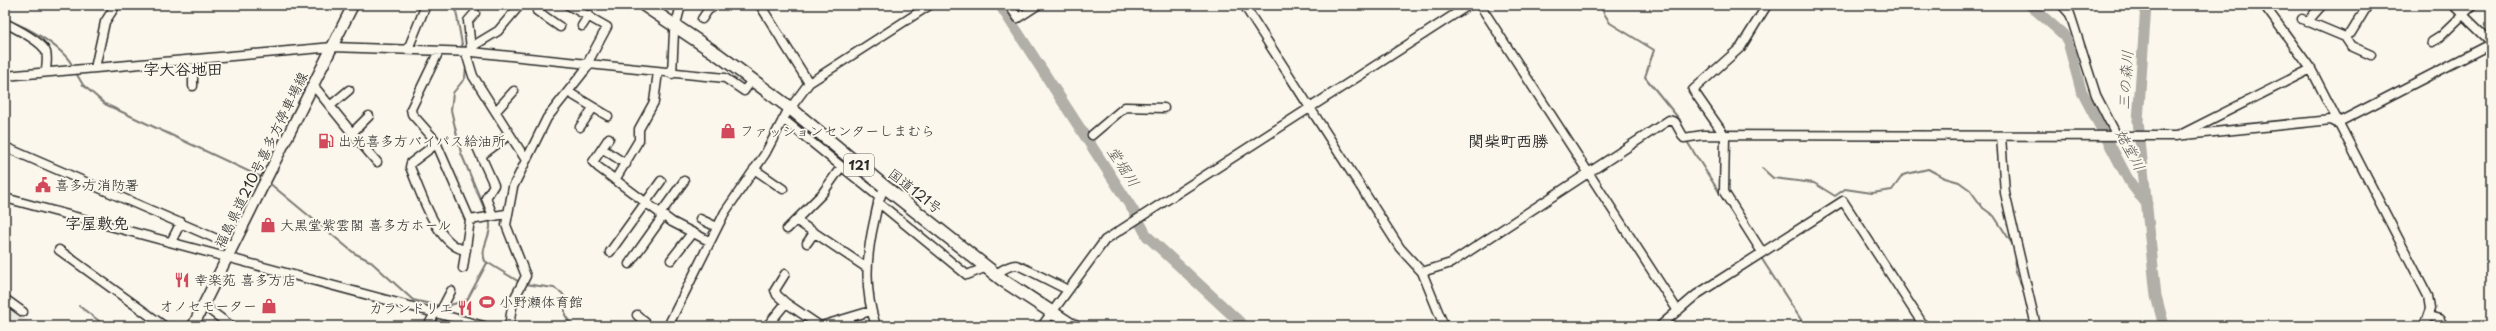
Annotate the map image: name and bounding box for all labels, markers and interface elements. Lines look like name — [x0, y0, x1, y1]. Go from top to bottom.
water label: 三の森川 — [2111, 49, 2138, 111]
district label: 字大谷地田 — [143, 56, 223, 80]
street label: 福島県道210号喜多方停車場線 — [208, 68, 313, 252]
place label: ファッションセンターしまむら — [740, 120, 935, 141]
shop icon: ファッションセンターしまむら — [719, 122, 737, 140]
water label: 姥堂川 — [2111, 124, 2152, 175]
district label: 関柴町西勝 — [1468, 128, 1549, 152]
place label: 出光喜多方バイパス給油所 — [338, 130, 506, 151]
fuel station icon: 出光喜多方バイパス給油所 — [317, 132, 335, 150]
water label: 堂堀川 — [1102, 141, 1146, 191]
road number: 121 — [844, 154, 874, 176]
street label: 国道121号 — [884, 163, 947, 218]
place label: 喜多方消防署 — [55, 174, 139, 195]
public building icon: 喜多方消防署 — [34, 176, 52, 194]
district label: 字屋敷免 — [65, 210, 129, 234]
place label: 大黒堂紫雲閣 喜多方ホール — [280, 214, 452, 235]
shop icon: 大黒堂紫雲閣 喜多方ホール — [259, 216, 277, 234]
place label: 幸楽苑 喜多方店 — [194, 269, 297, 290]
restaurant icon: 幸楽苑 喜多方店 — [173, 271, 191, 289]
place label: 小野瀬体育館 — [499, 291, 583, 312]
sports icon: 小野瀬体育館 — [478, 293, 496, 311]
place label: オノセモーター — [159, 295, 257, 316]
shop icon: オノセモーター — [260, 297, 278, 315]
place label: カランドリエ — [369, 297, 453, 318]
restaurant icon: カランドリエ — [456, 299, 474, 317]

